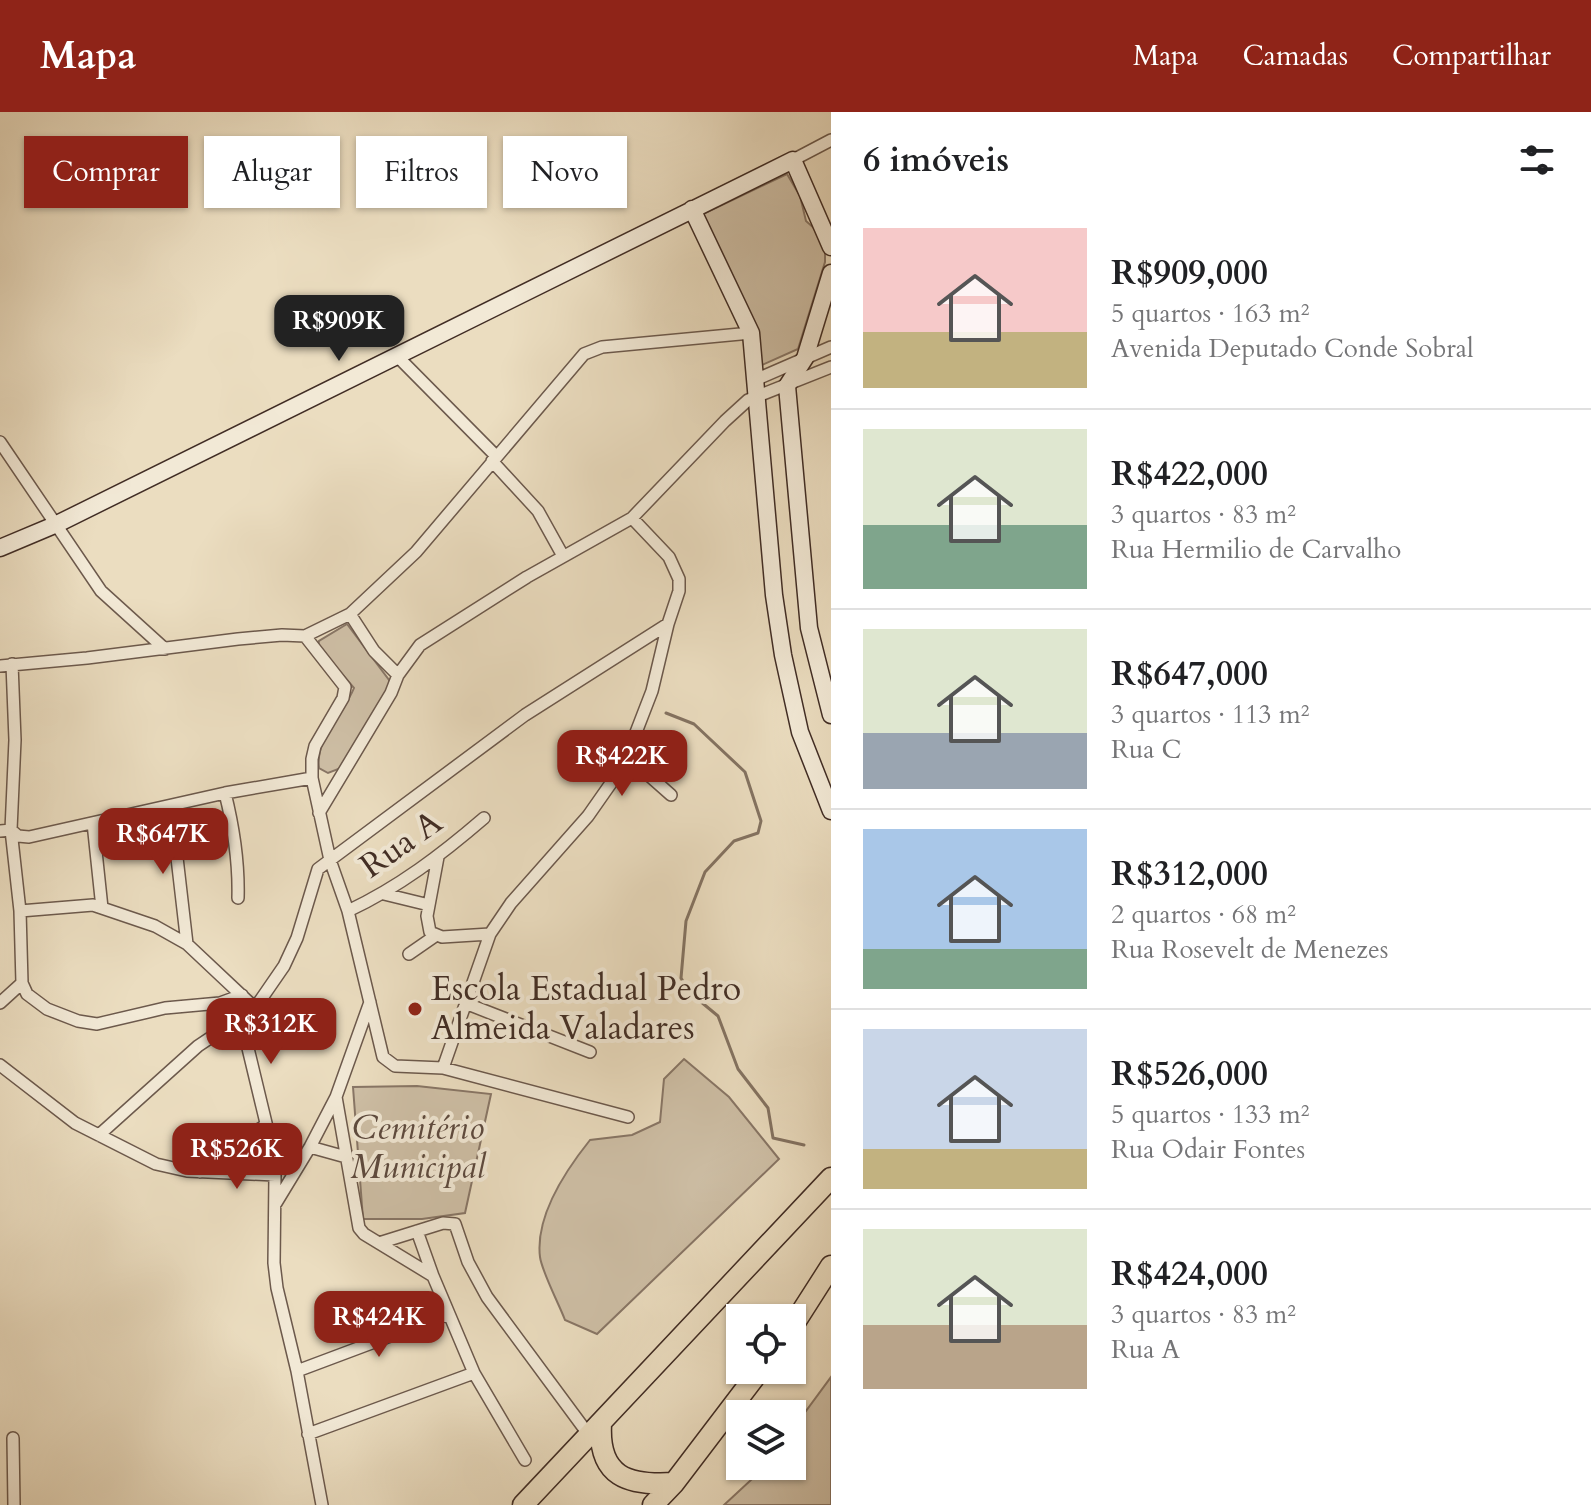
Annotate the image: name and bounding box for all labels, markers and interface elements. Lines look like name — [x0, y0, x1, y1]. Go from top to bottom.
text: Mapa — [40, 30, 136, 82]
text: Mapa — [1133, 37, 1198, 75]
text: Camadas — [1242, 37, 1348, 75]
text: Compartilhar — [1392, 37, 1551, 75]
chip: Comprar — [24, 136, 188, 208]
chip: Alugar — [204, 136, 340, 208]
chip: Filtros — [356, 136, 487, 208]
chip: Novo — [503, 136, 627, 208]
text: 6 imóveis — [863, 137, 1009, 183]
icon: filters — [1515, 138, 1559, 182]
text: R$909,000 — [1111, 250, 1268, 296]
icon: home — [927, 260, 1023, 356]
pin: R$909K — [274, 295, 404, 363]
text: 5 quartos · 163 m² — [1111, 296, 1309, 331]
text: R$909K — [292, 303, 386, 338]
text: Avenida Deputado Conde Sobral — [1111, 331, 1474, 366]
text: R$422,000 — [1111, 451, 1268, 497]
icon: home — [927, 461, 1023, 557]
text: 3 quartos · 83 m² — [1111, 497, 1296, 532]
text: Rua Hermilio de Carvalho — [1111, 532, 1401, 567]
text: R$647,000 — [1111, 651, 1268, 697]
icon: home — [927, 661, 1023, 757]
text: 3 quartos · 113 m² — [1111, 697, 1309, 732]
pin: R$422K — [557, 730, 687, 798]
text: Rua C — [1111, 732, 1181, 767]
text: R$422K — [575, 738, 669, 773]
street label: Rua A — [351, 799, 452, 889]
pin: R$647K — [98, 808, 228, 876]
text: R$647K — [116, 816, 210, 851]
text: R$312,000 — [1111, 851, 1268, 897]
icon: home — [927, 861, 1023, 957]
text: 2 quartos · 68 m² — [1111, 897, 1296, 932]
text: Rua Rosevelt de Menezes — [1111, 932, 1388, 967]
place label: Escola Estadual Pedro Almeida Valadares — [431, 966, 741, 1051]
pin: R$312K — [206, 998, 336, 1066]
marker: Escola Estadual Pedro Almeida Valadares — [406, 1000, 424, 1018]
text: R$312K — [224, 1006, 318, 1041]
text: R$526,000 — [1111, 1051, 1268, 1097]
icon: home — [927, 1061, 1023, 1157]
text: 5 quartos · 133 m² — [1111, 1097, 1309, 1132]
park label: Cemitério Municipal — [350, 1105, 486, 1190]
pin: R$526K — [172, 1123, 302, 1191]
text: R$526K — [190, 1131, 284, 1166]
text: Rua Odair Fontes — [1111, 1132, 1305, 1167]
text: R$424,000 — [1111, 1251, 1268, 1297]
icon: home — [927, 1261, 1023, 1357]
pin: R$424K — [314, 1291, 444, 1359]
text: 3 quartos · 83 m² — [1111, 1297, 1296, 1332]
text: R$424K — [332, 1299, 426, 1334]
map controls — [726, 1304, 806, 1480]
button: locate — [726, 1304, 806, 1384]
text: Rua A — [1111, 1332, 1180, 1367]
button: layers — [726, 1400, 806, 1480]

